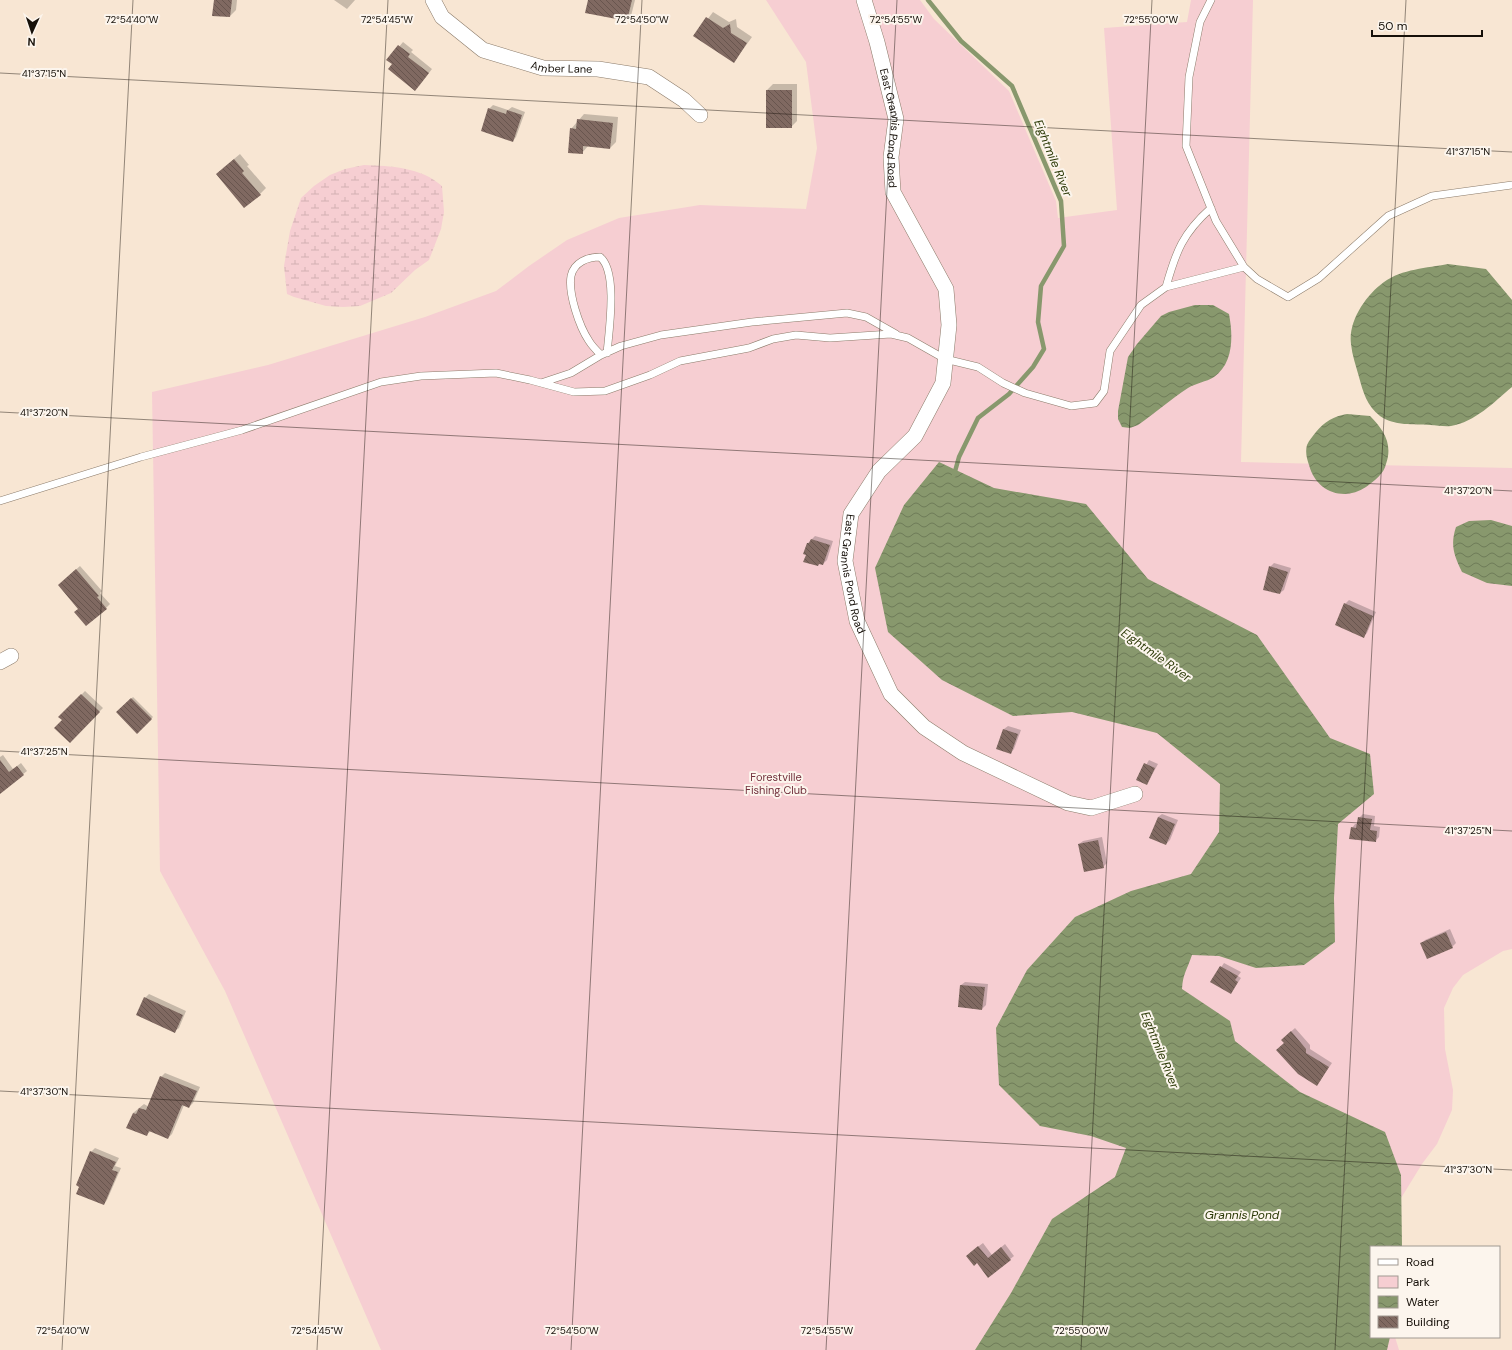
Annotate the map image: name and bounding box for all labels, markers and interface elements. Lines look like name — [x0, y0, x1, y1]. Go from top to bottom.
north arrow — [12, 12, 52, 52]
scale bar — [1372, 12, 1482, 38]
text: 72°54'40"W — [106, 13, 159, 26]
text: 72°54'45"W — [361, 13, 413, 26]
text: 72°54'50"W — [615, 13, 669, 26]
text: 72°54'55"W — [870, 13, 922, 26]
text: 72°55'00"W — [1124, 13, 1178, 26]
text: 50 m — [1378, 18, 1407, 34]
text: N — [27, 35, 36, 49]
street label: Amber Lane — [529, 58, 592, 76]
text: 41°37'15"N — [22, 67, 66, 80]
street label: East Grannis Pond Road — [877, 67, 903, 188]
water label: Eightmile River — [1030, 117, 1076, 199]
text: 41°37'15"N — [1446, 145, 1490, 158]
text: 41°37'20"N — [20, 406, 68, 419]
text: 41°37'20"N — [1444, 484, 1492, 497]
street label: East Grannis Pond Road — [838, 513, 869, 636]
water label: Eightmile River — [1118, 625, 1194, 685]
text: 41°37'25"N — [20, 745, 68, 758]
park label: Forestville Fishing Club — [745, 770, 807, 797]
text: 41°37'25"N — [1444, 824, 1492, 837]
water label: Eightmile River — [1137, 1009, 1183, 1091]
text: 41°37'30"N — [20, 1085, 68, 1098]
text: 41°37'30"N — [1444, 1163, 1492, 1176]
water label: Grannis Pond — [1205, 1207, 1280, 1223]
legend — [1370, 1246, 1500, 1338]
text: Road — [1406, 1254, 1434, 1270]
text: Park — [1406, 1274, 1430, 1290]
text: Water — [1406, 1294, 1440, 1310]
text: Building — [1406, 1314, 1450, 1330]
text: 72°54'40"W — [37, 1324, 90, 1337]
text: 72°54'45"W — [291, 1324, 343, 1337]
text: 72°54'50"W — [545, 1324, 599, 1337]
text: 72°54'55"W — [801, 1324, 853, 1337]
text: 72°55'00"W — [1054, 1324, 1108, 1337]

